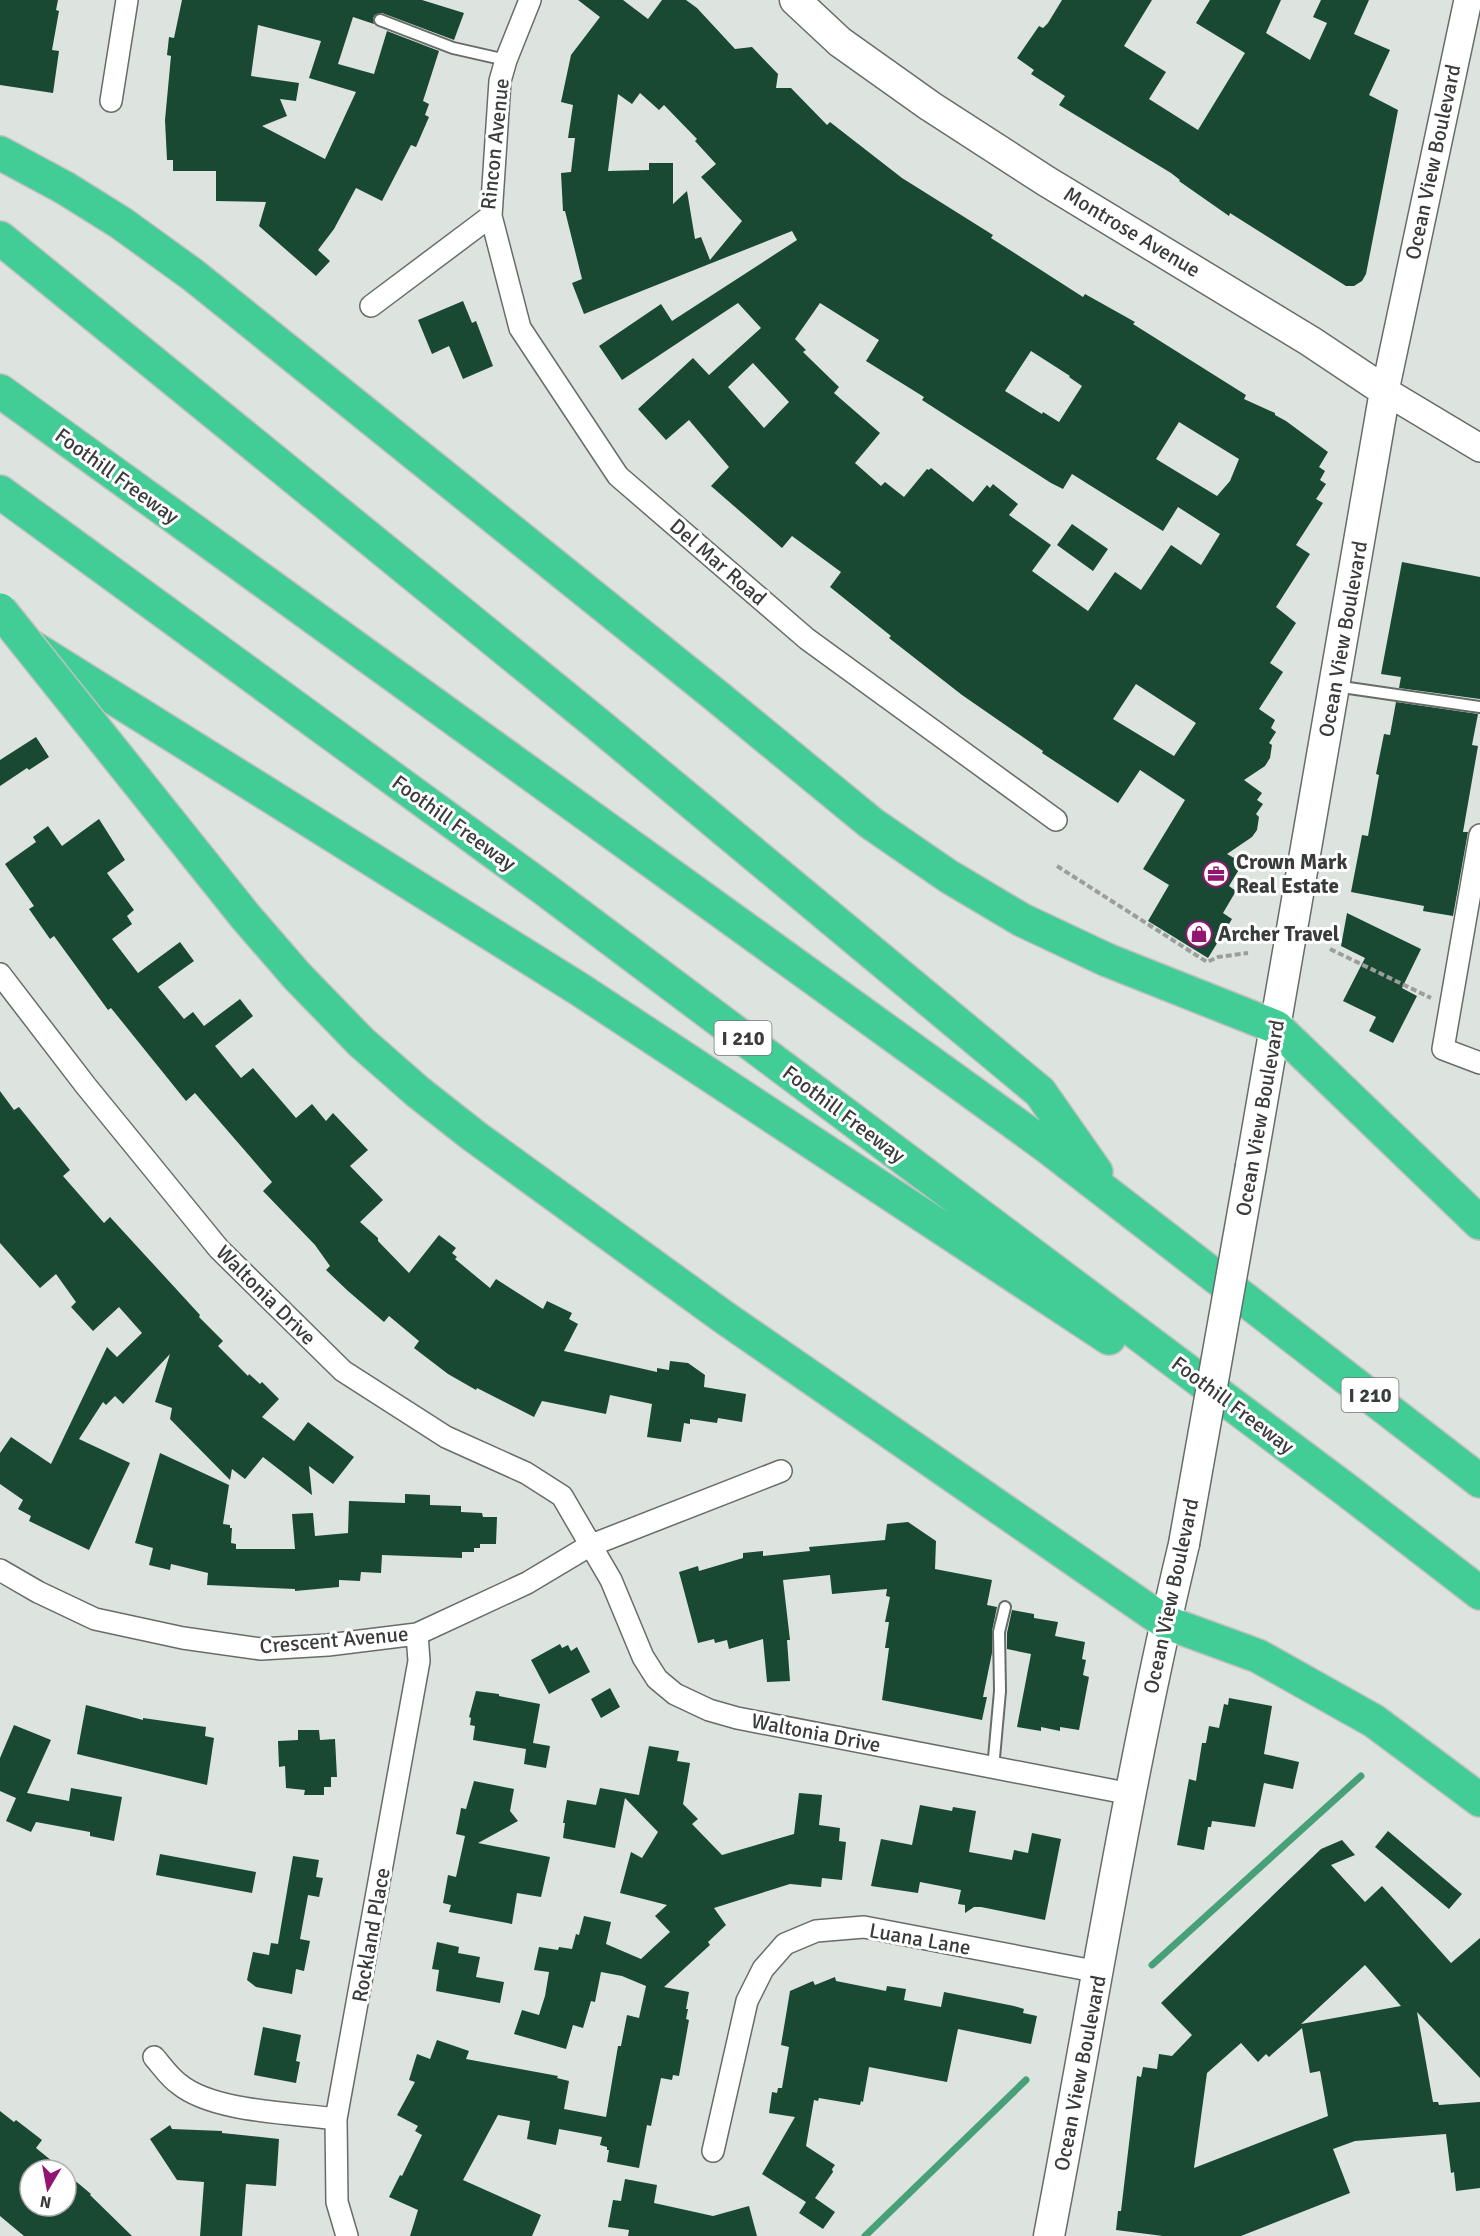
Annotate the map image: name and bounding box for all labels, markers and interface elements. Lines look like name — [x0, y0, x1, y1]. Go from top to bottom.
street label: Ocean View Boulevard — [1400, 62, 1466, 262]
street label: Rincon Avenue — [475, 77, 515, 211]
street label: Montrose Avenue — [1059, 181, 1205, 283]
street label: Foothill Freeway — [50, 422, 184, 530]
street label: Del Mar Road — [664, 513, 772, 611]
street label: Ocean View Boulevard — [1313, 539, 1373, 739]
street label: Foothill Freeway — [387, 769, 521, 877]
place label: Crown Mark Real Estate — [1236, 849, 1347, 899]
office icon: Crown Mark Real Estate — [1201, 859, 1231, 889]
shop icon: Archer Travel — [1184, 919, 1214, 949]
place label: Archer Travel — [1218, 921, 1340, 947]
street label: Ocean View Boulevard — [1230, 1018, 1290, 1218]
road number: I 210 — [714, 1021, 771, 1055]
street label: Foothill Freeway — [778, 1059, 911, 1169]
street label: Waltonia Drive — [210, 1239, 322, 1351]
street label: Foothill Freeway — [1167, 1350, 1300, 1460]
road number: I 210 — [1342, 1378, 1398, 1412]
street label: Ocean View Boulevard — [1138, 1496, 1204, 1696]
street label: Crescent Avenue — [259, 1621, 409, 1659]
street label: Waltonia Drive — [749, 1708, 883, 1758]
street label: Rockland Place — [346, 1866, 396, 2004]
street label: Luana Lane — [867, 1917, 973, 1961]
street label: Ocean View Boulevard — [1048, 1973, 1112, 2173]
north arrow — [18, 2158, 78, 2218]
text: N — [38, 2191, 53, 2213]

